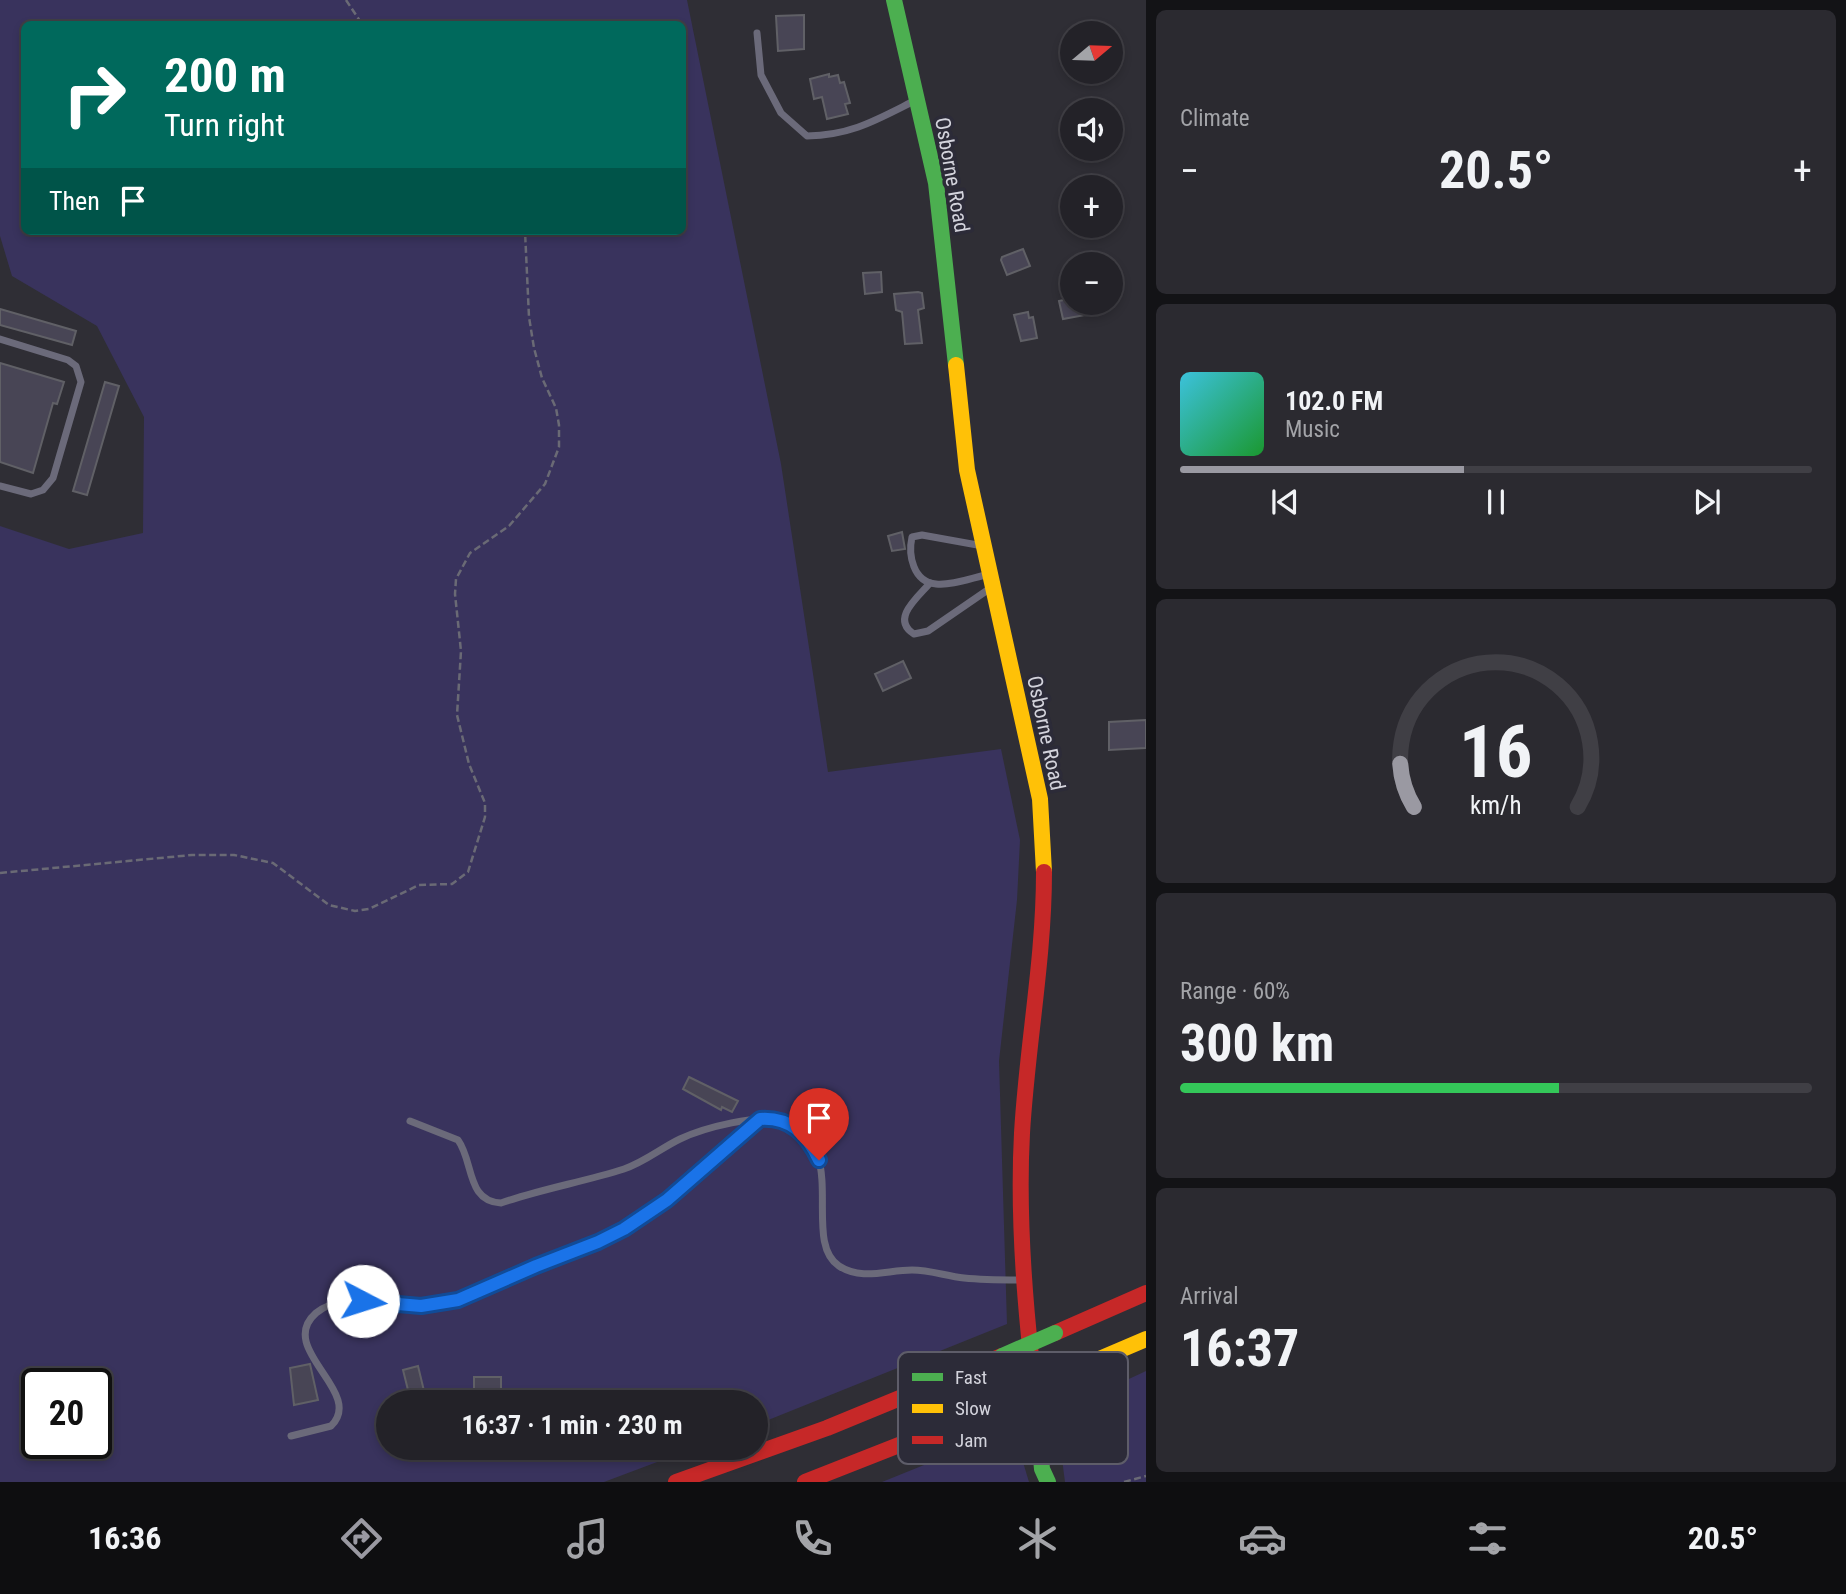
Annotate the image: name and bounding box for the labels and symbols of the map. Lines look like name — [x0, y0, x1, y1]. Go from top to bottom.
north arrow — [1060, 21, 1124, 84]
street label: Osborne Road — [930, 116, 974, 234]
street label: Osborne Road — [1022, 674, 1070, 792]
pin — [789, 1088, 849, 1160]
position arrow — [326, 1264, 400, 1338]
legend — [898, 1352, 1128, 1464]
text: Fast — [955, 1366, 987, 1389]
speed limit sign: 20 — [21, 1368, 112, 1459]
text: Slow — [955, 1397, 991, 1420]
text: Jam — [955, 1429, 988, 1452]

